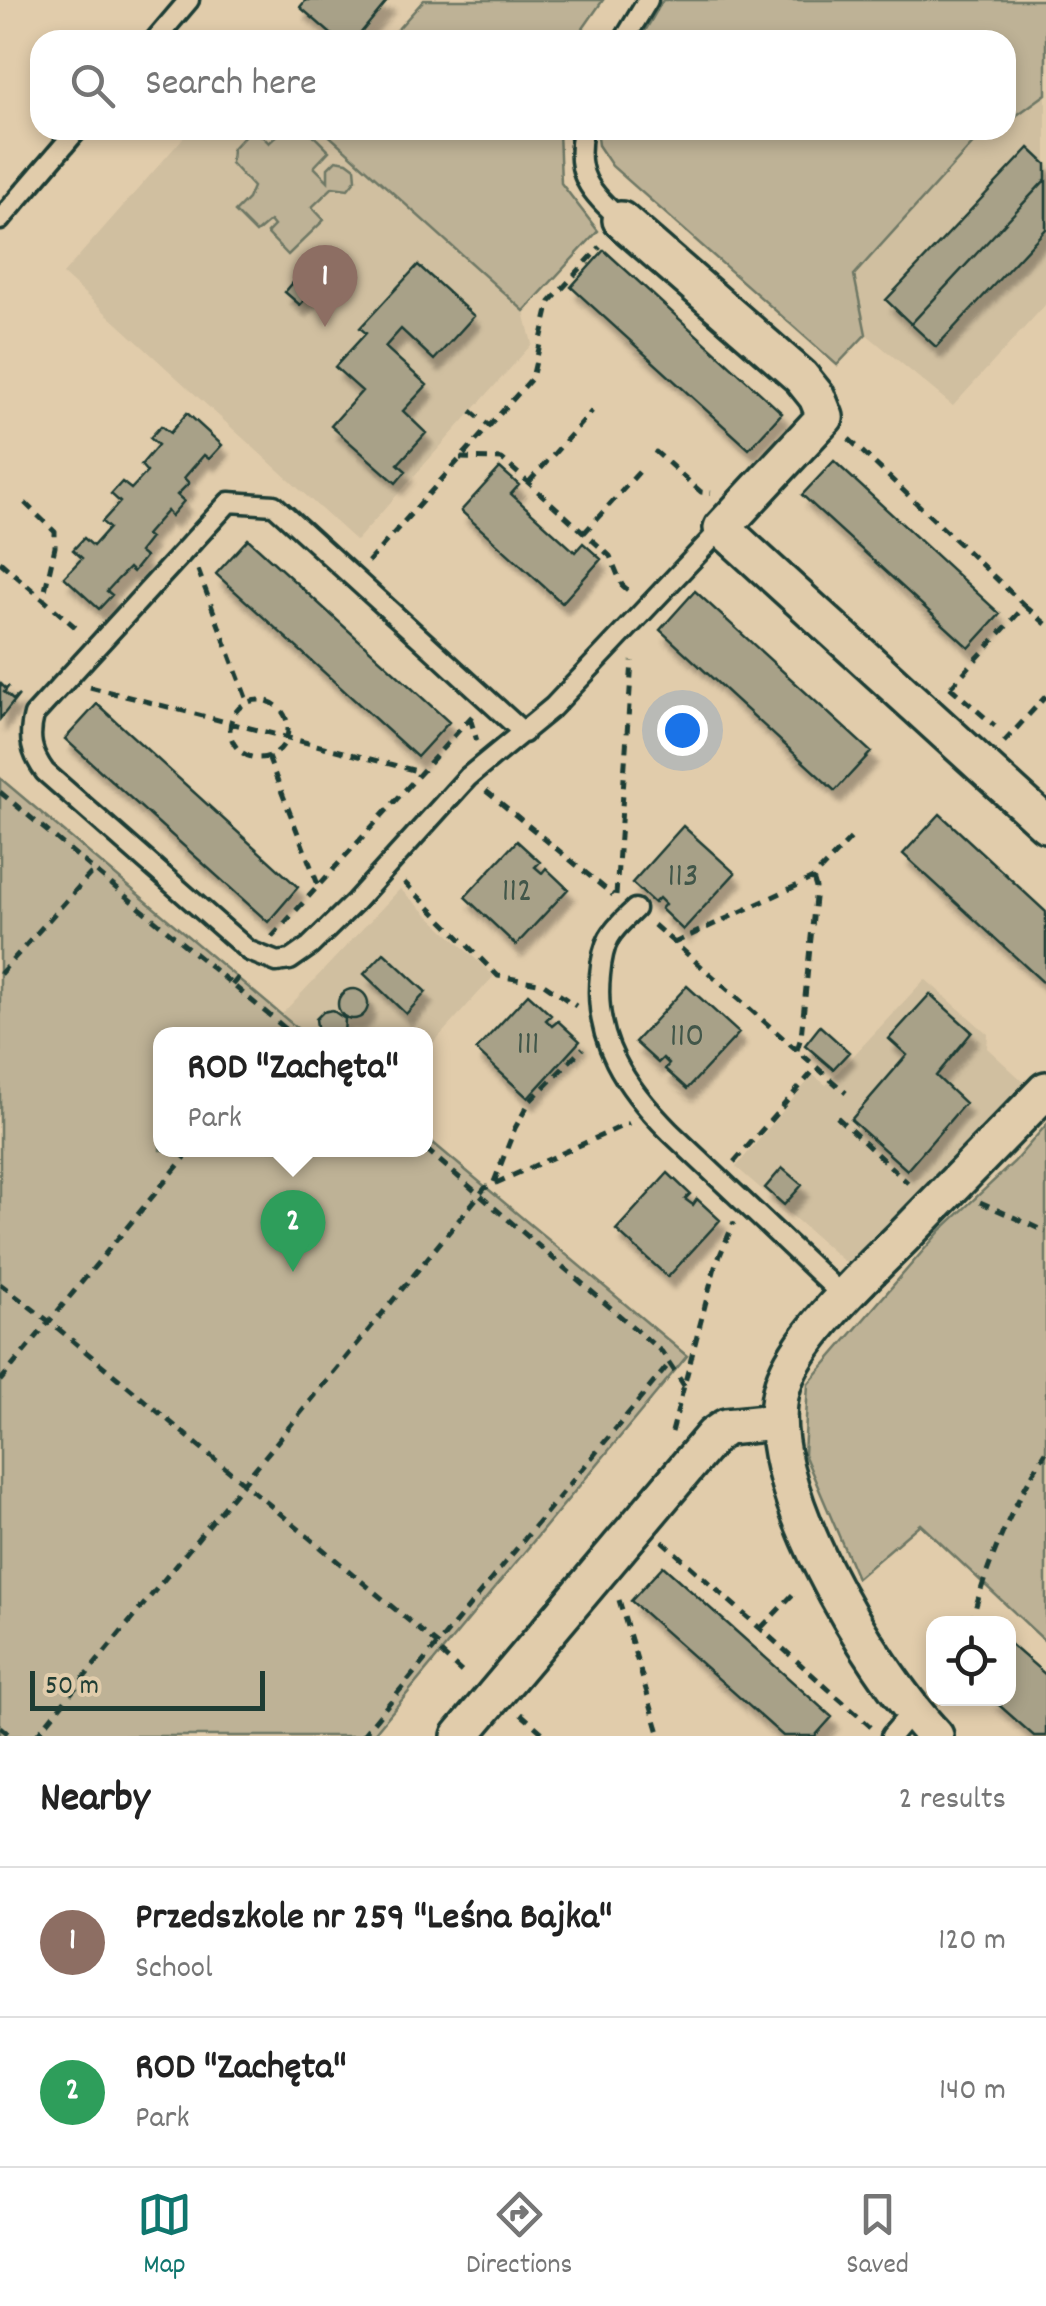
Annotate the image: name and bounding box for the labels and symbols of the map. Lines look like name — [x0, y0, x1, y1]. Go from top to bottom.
pin: 1 — [292, 245, 358, 327]
your location — [657, 705, 708, 756]
house number: 113 — [668, 853, 698, 903]
house number: 112 — [502, 868, 532, 918]
house number: 110 — [670, 1013, 704, 1063]
house number: 111 — [517, 1021, 540, 1071]
pin: 2 — [260, 1190, 326, 1272]
scale bar — [30, 1666, 265, 1710]

